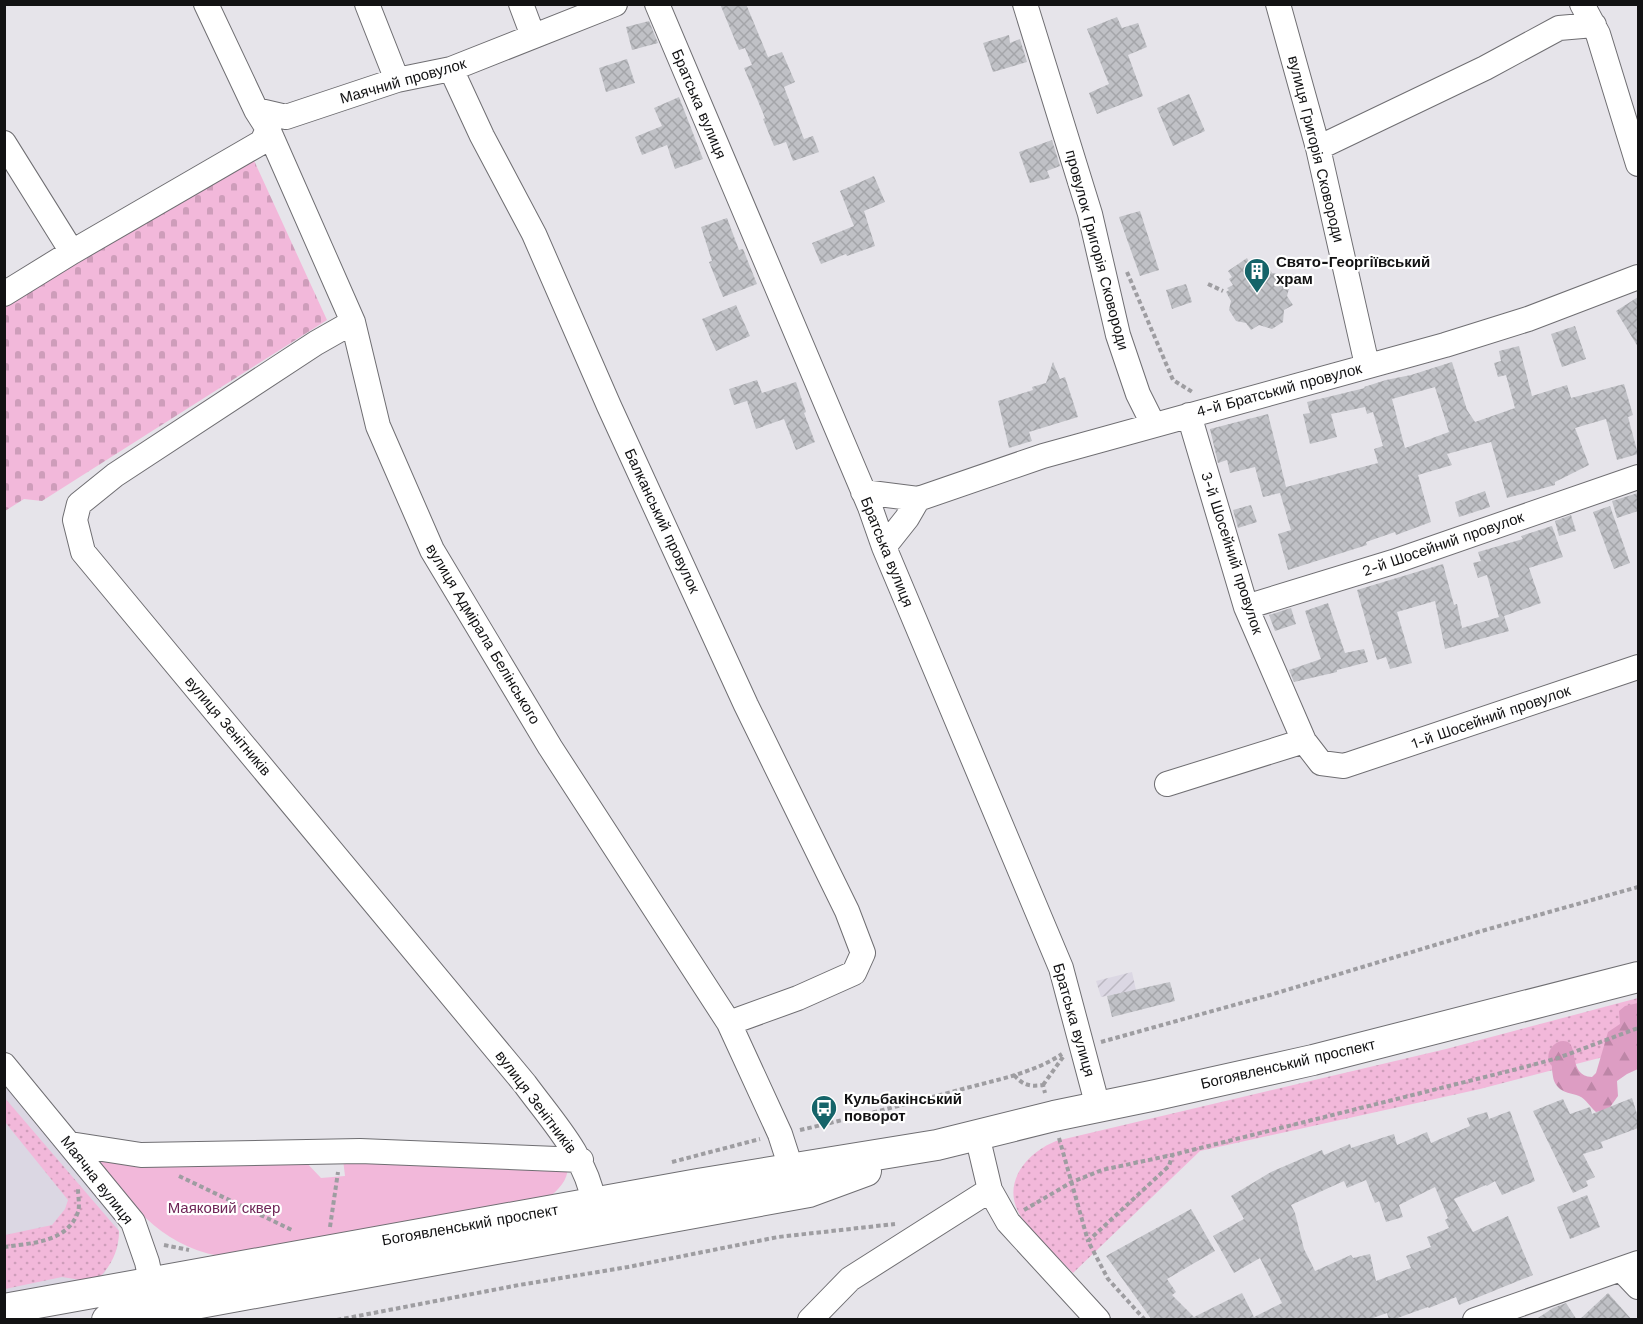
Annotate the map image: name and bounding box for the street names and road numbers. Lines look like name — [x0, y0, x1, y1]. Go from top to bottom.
street label: Братська вулиця — [668, 47, 730, 161]
street label: Маячний провулок — [338, 54, 469, 108]
street label: вулиця Григорія Сковороди — [1284, 54, 1348, 244]
street label: провулок Григорія Сковороди — [1062, 148, 1132, 352]
street label: 4-й Братський провулок — [1194, 359, 1364, 421]
street label: Балканський провулок — [621, 446, 704, 597]
street label: 3-й Шосейний провулок — [1197, 469, 1267, 637]
street label: Братська вулиця — [857, 494, 917, 610]
street label: 2-й Шосейний провулок — [1360, 508, 1526, 580]
street label: вулиця Адмірала Белінського — [422, 541, 544, 727]
street label: вулиця Зенітників — [181, 673, 275, 779]
street label: 1-й Шосейний провулок — [1409, 681, 1573, 753]
street label: Братська вулиця — [1049, 961, 1099, 1079]
street label: Богоявленський проспект — [1199, 1035, 1377, 1093]
street label: вулиця Зенітників — [491, 1047, 581, 1157]
street label: Маячна вулиця — [57, 1132, 137, 1228]
street label: Богоявленський проспект — [380, 1201, 560, 1249]

